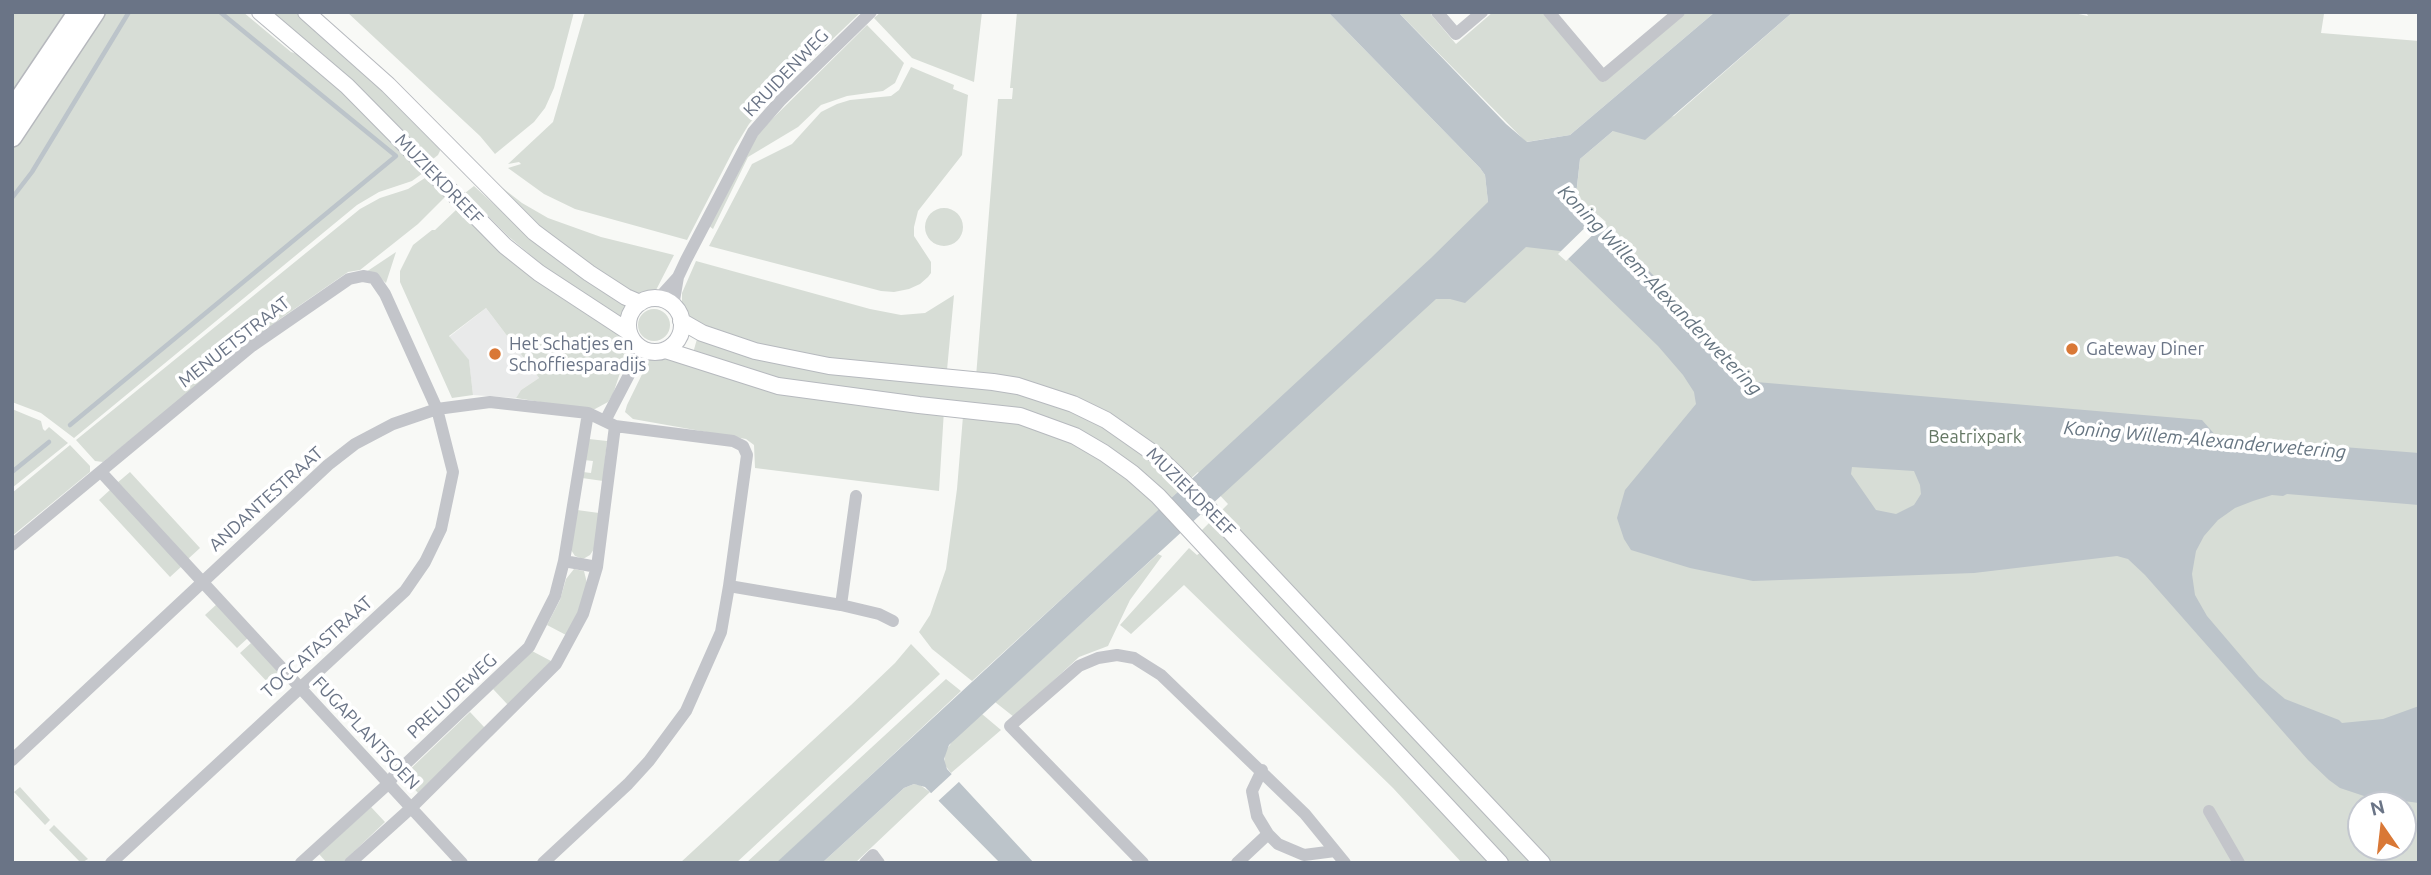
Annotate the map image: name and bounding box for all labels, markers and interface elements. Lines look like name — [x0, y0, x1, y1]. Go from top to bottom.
street label: KRUIDENWEG — [739, 25, 833, 121]
street label: MUZIEKDREEF — [390, 129, 488, 229]
water label: Koning Willem-Alexanderwetering — [1553, 180, 1767, 400]
street label: MENUETSTRAAT — [174, 292, 294, 392]
place label: Het Schatjes en Schoffiesparadijs — [509, 333, 646, 376]
place label: Gateway Diner — [2086, 338, 2204, 360]
marker: Gateway Diner — [2064, 341, 2080, 357]
marker: Het Schatjes en Schoffiesparadijs — [487, 346, 503, 362]
water label: Koning Willem-Alexanderwetering — [2063, 416, 2347, 464]
park label: Beatrixpark — [1928, 426, 2022, 448]
street label: ANDANTESTRAAT — [205, 442, 327, 556]
street label: MUZIEKDREEF — [1142, 443, 1240, 541]
street label: TOCCATASTRAAT — [257, 592, 377, 702]
street label: PRELUDEWEG — [403, 649, 501, 743]
street label: FUGAPLANTSOEN — [308, 672, 424, 794]
north arrow — [2347, 791, 2417, 861]
text: N — [2368, 795, 2387, 820]

